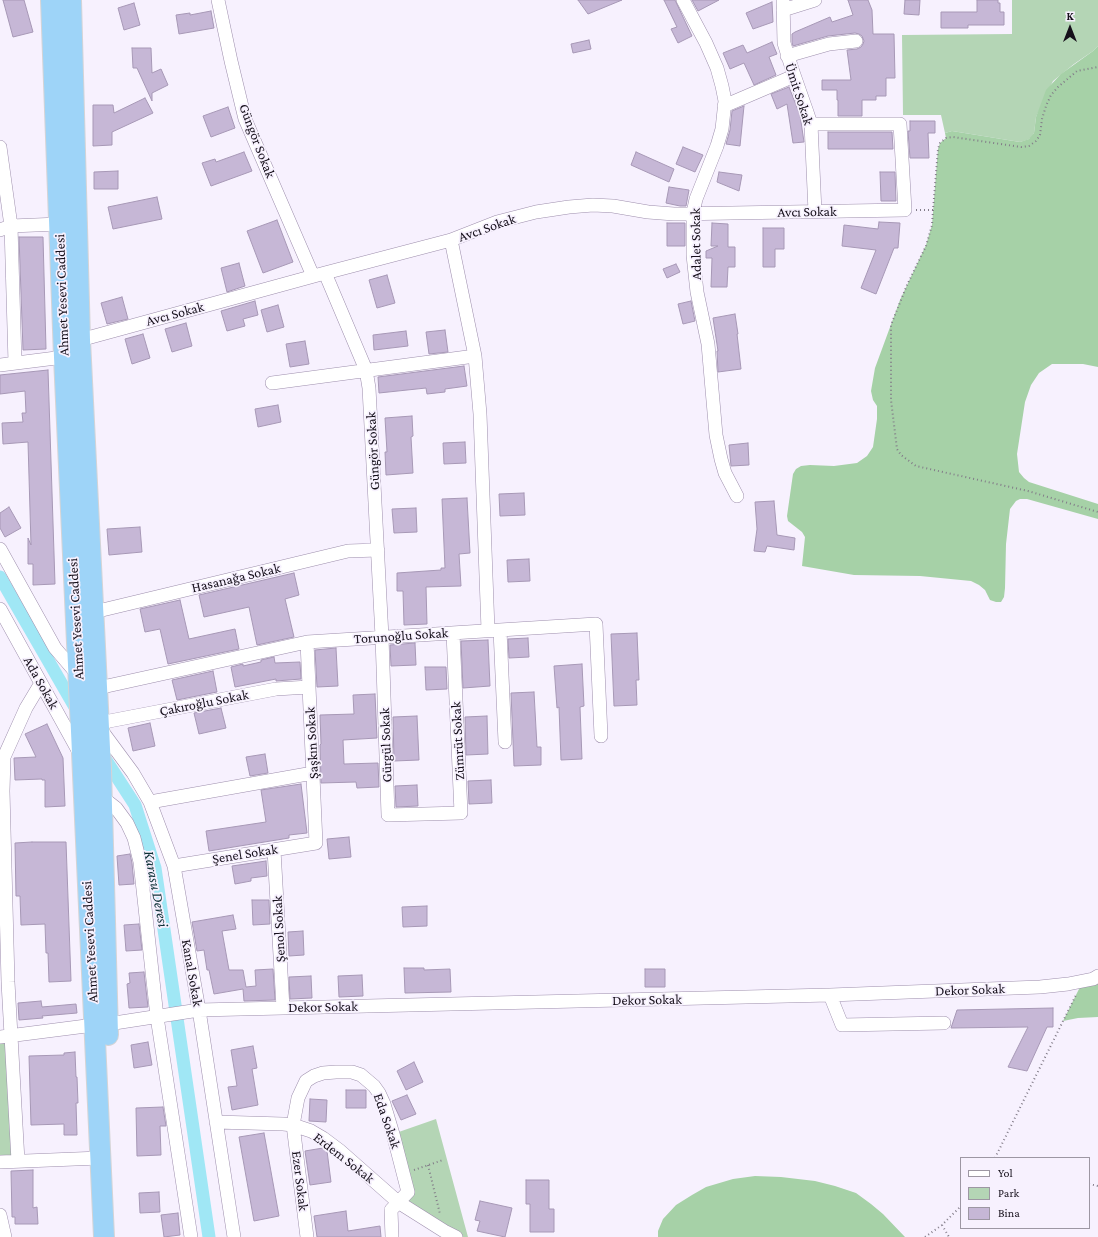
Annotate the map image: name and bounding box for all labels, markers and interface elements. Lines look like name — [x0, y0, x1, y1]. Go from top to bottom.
north arrow — [1050, 8, 1090, 48]
text: K — [1066, 10, 1074, 22]
street label: Ümit Sokak — [781, 61, 817, 127]
street label: Güngör Sokak — [235, 101, 279, 181]
street label: Avcı Sokak — [777, 203, 837, 221]
street label: Adalet Sokak — [687, 208, 705, 280]
street label: Avcı Sokak — [456, 210, 518, 246]
street label: Ahmet Yesevi Caddesi — [51, 234, 73, 356]
street label: Avcı Sokak — [144, 298, 206, 330]
street label: Güngör Sokak — [363, 411, 383, 491]
street label: Ahmet Yesevi Caddesi — [64, 558, 88, 680]
street label: Hasanağa Sokak — [190, 560, 282, 596]
street label: Torunoğlu Sokak — [353, 624, 449, 648]
street label: Ada Sokak — [20, 654, 62, 712]
street label: Çakıroğlu Sokak — [158, 686, 250, 720]
street label: Zümrüt Sokak — [448, 701, 468, 781]
street label: Şaşkın Sokak — [302, 706, 322, 780]
street label: Gürgül Sokak — [376, 707, 396, 783]
street label: Şenel Sokak — [211, 841, 279, 867]
water label: Karasu Deresi — [140, 849, 172, 929]
street label: Ahmet Yesevi Caddesi — [78, 881, 102, 1003]
street label: Şenol Sokak — [269, 895, 289, 963]
street label: Kanal Sokak — [178, 938, 206, 1008]
street label: Dekor Sokak — [935, 980, 1005, 1000]
street label: Dekor Sokak — [612, 991, 682, 1009]
street label: Dekor Sokak — [288, 998, 358, 1016]
street label: Eda Sokak — [370, 1091, 404, 1151]
street label: Erdem Sokak — [310, 1129, 378, 1187]
street label: Ezer Sokak — [288, 1150, 312, 1212]
legend — [960, 1157, 1090, 1229]
text: Yol — [998, 1166, 1013, 1180]
text: Park — [998, 1186, 1019, 1200]
text: Bina — [998, 1206, 1020, 1220]

